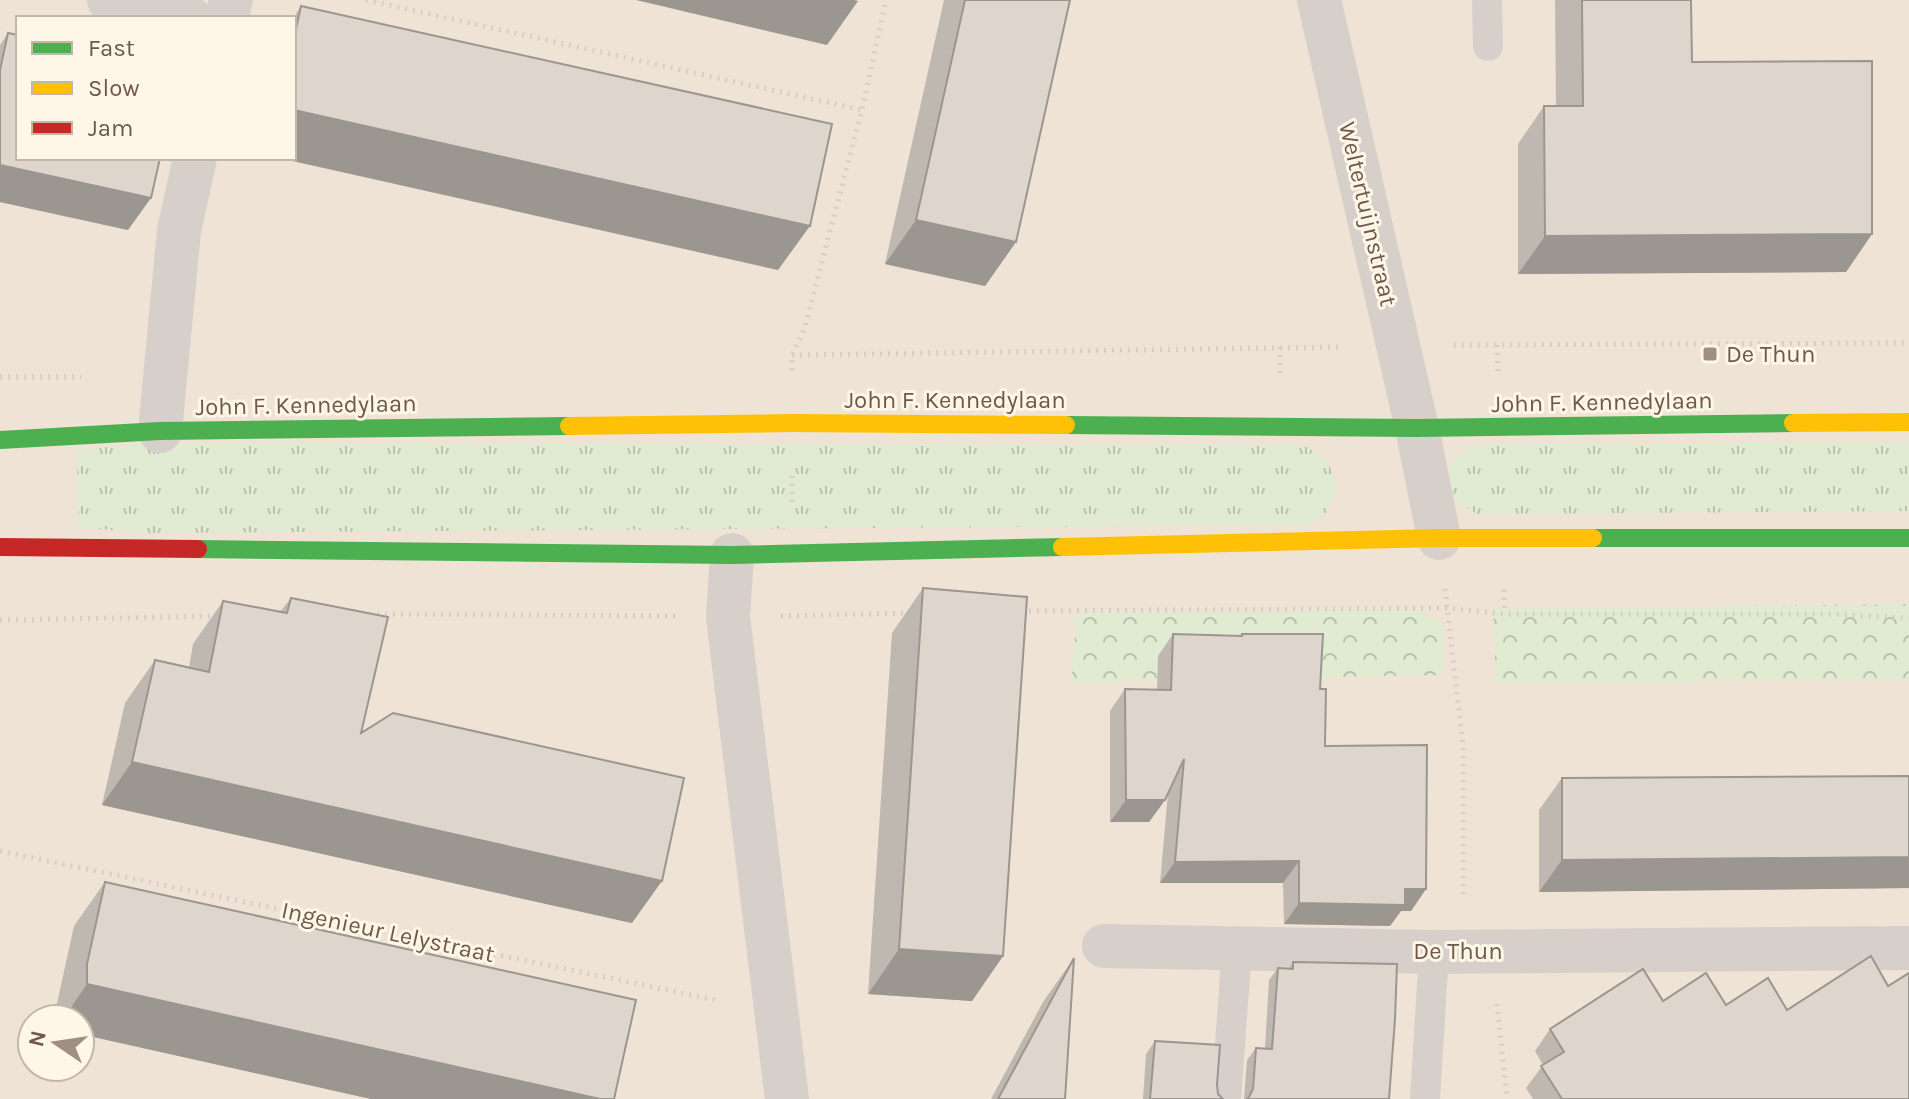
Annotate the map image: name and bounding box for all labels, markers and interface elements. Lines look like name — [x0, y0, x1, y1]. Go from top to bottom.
legend — [16, 16, 296, 160]
text: Fast — [88, 34, 135, 62]
text: Slow — [88, 74, 140, 102]
text: Jam — [88, 114, 133, 142]
street label: Weltertuijnstraat — [1333, 119, 1403, 309]
place label: De Thun — [1726, 340, 1815, 368]
marker: De Thun — [1701, 345, 1719, 363]
street label: John F. Kennedylaan — [844, 386, 1066, 414]
street label: John F. Kennedylaan — [1491, 386, 1713, 418]
street label: John F. Kennedylaan — [195, 389, 417, 421]
street label: Ingenieur Lelystraat — [279, 896, 497, 968]
street label: De Thun — [1413, 937, 1503, 965]
north arrow — [16, 1003, 96, 1083]
text: N — [23, 1028, 52, 1049]

